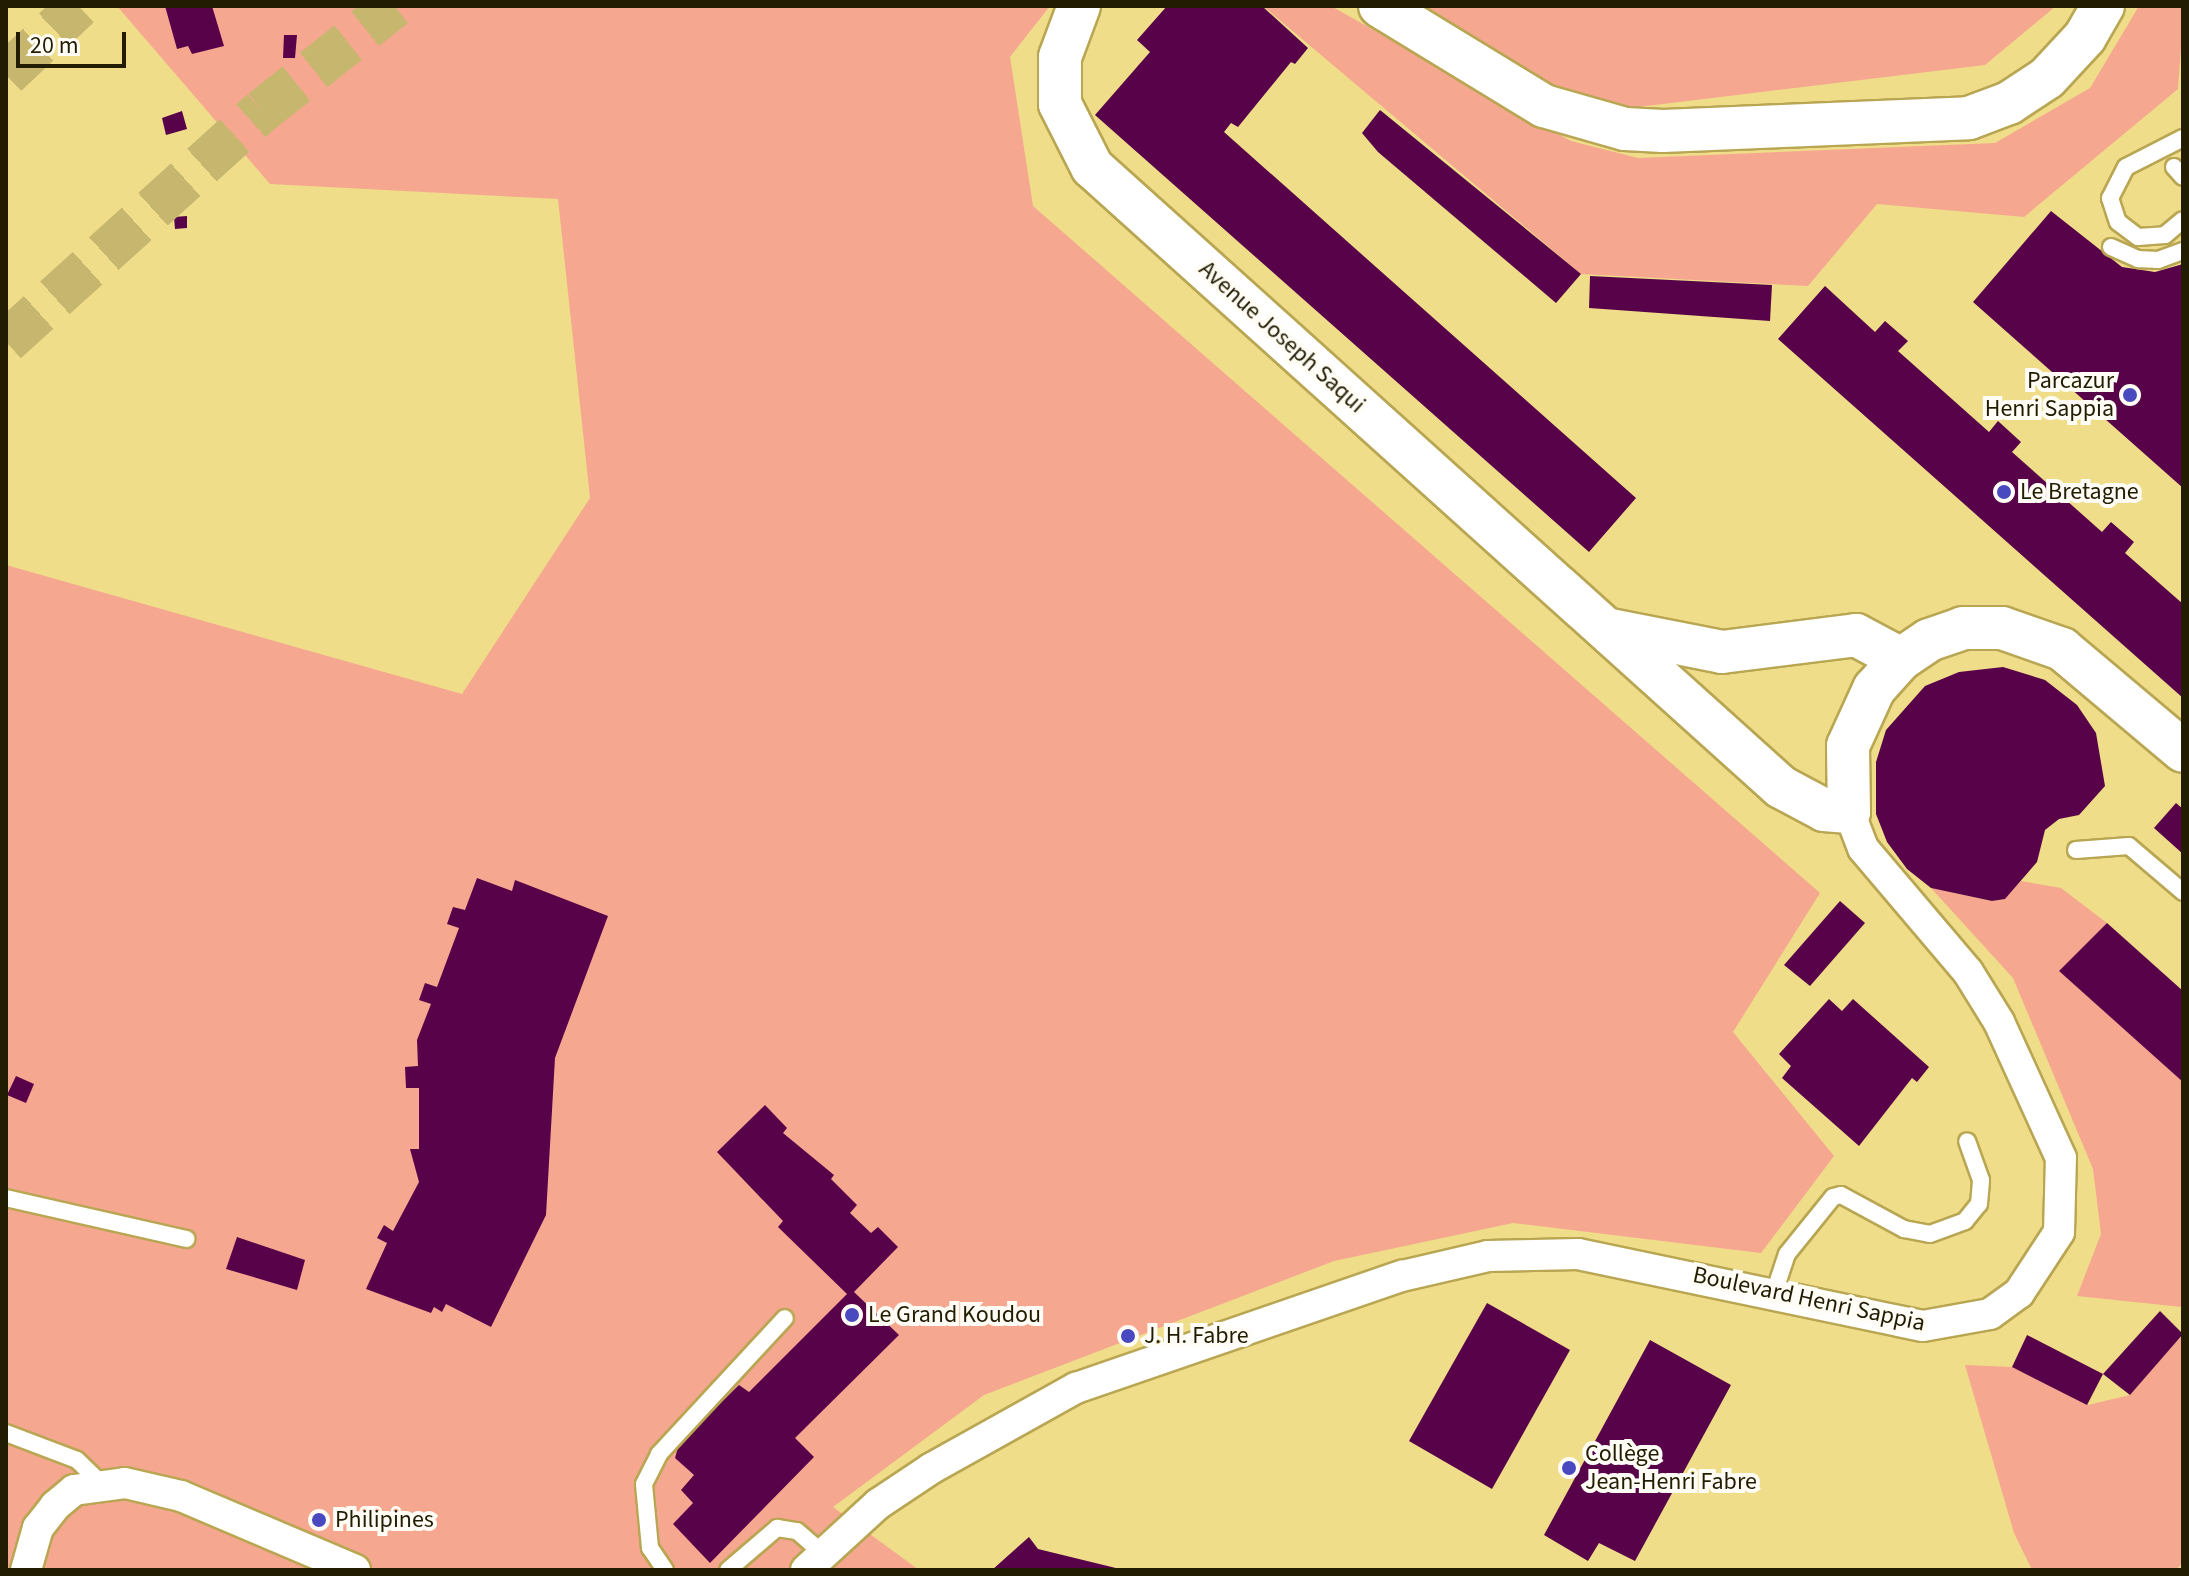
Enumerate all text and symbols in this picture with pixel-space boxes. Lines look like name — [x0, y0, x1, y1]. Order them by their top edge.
scale bar — [20, 16, 130, 66]
text: 20 m — [30, 28, 79, 63]
street label: Avenue Joseph Saqui — [1193, 255, 1371, 419]
place label: Parcazur Henri Sappia — [1985, 367, 2114, 423]
marker: Parcazur Henri Sappia — [2121, 386, 2139, 404]
place label: Le Bretagne — [2020, 478, 2139, 506]
marker: Le Bretagne — [1995, 483, 2013, 501]
street label: Boulevard Henri Sappia — [1690, 1260, 1928, 1338]
place label: Le Grand Koudou — [868, 1301, 1041, 1329]
marker: Le Grand Koudou — [843, 1306, 861, 1324]
place label: J. H. Fabre — [1144, 1322, 1249, 1350]
marker: J. H. Fabre — [1119, 1327, 1137, 1345]
place label: Collège Jean-Henri Fabre — [1585, 1440, 1757, 1496]
marker: Collège Jean-Henri Fabre — [1560, 1459, 1578, 1477]
place label: Philipines — [335, 1506, 434, 1534]
marker: Philipines — [310, 1511, 328, 1529]

